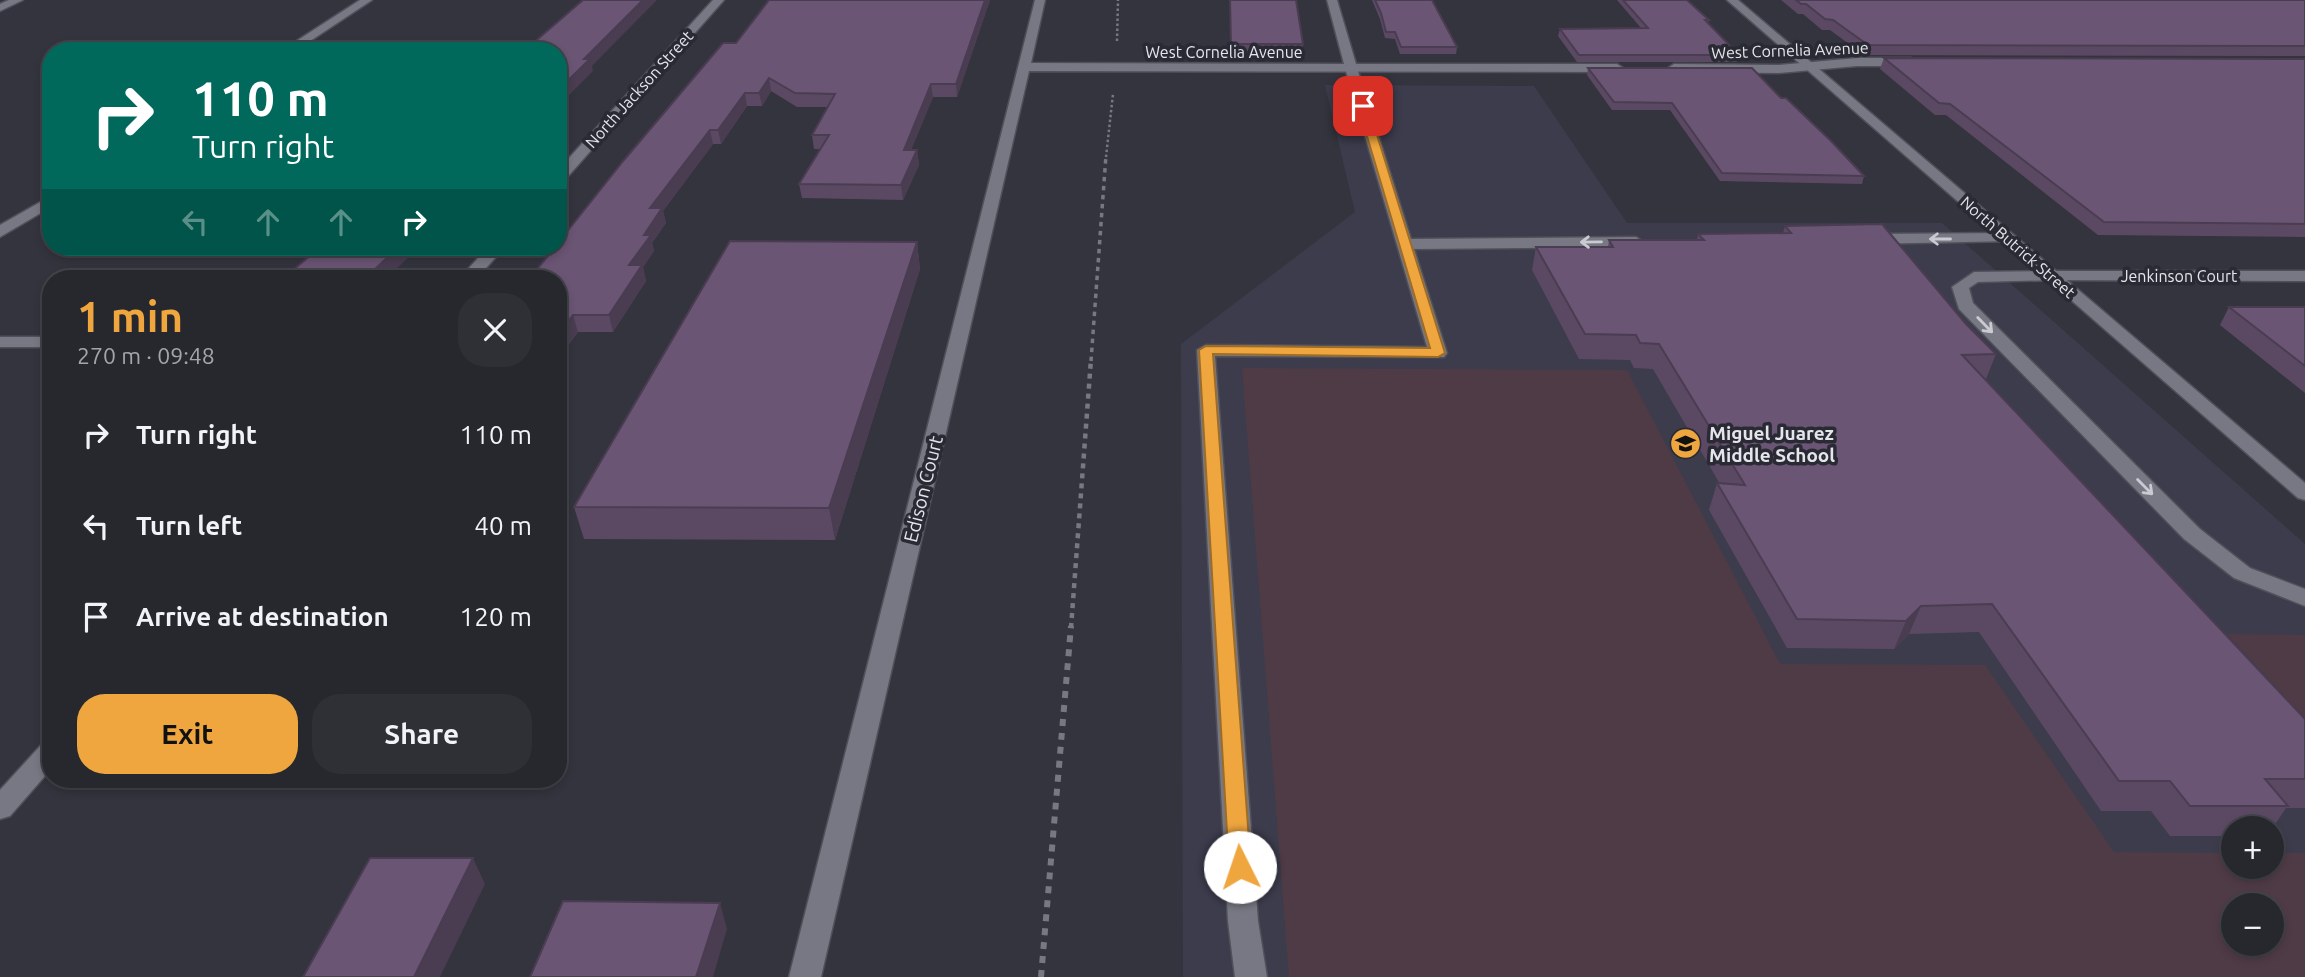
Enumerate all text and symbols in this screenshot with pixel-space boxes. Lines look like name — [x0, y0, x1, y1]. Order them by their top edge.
street label: North Jackson Street — [582, 26, 697, 151]
street label: West Cornelia Avenue — [1711, 38, 1869, 62]
street label: West Cornelia Avenue — [1145, 43, 1303, 61]
icon: right — [77, 70, 168, 161]
text: 110 m — [192, 70, 329, 125]
pin — [1333, 76, 1393, 136]
icon: arrive — [1344, 87, 1382, 125]
text: Turn right — [192, 128, 334, 164]
street label: North Butrick Street — [1957, 193, 2079, 302]
icon: left — [176, 203, 214, 241]
icon: ahead — [249, 203, 287, 241]
icon: ahead — [322, 203, 360, 241]
icon: right — [395, 203, 433, 241]
one-way arrow — [1929, 232, 1952, 246]
one-way arrow — [1579, 235, 1602, 249]
street label: Jenkinson Court — [2121, 267, 2238, 285]
text: 1 min — [77, 293, 183, 340]
button: close — [458, 293, 532, 367]
one-way arrow — [1976, 316, 1993, 333]
text: 270 m · 09:48 — [77, 343, 215, 368]
icon: right — [77, 416, 115, 454]
text: Turn right — [136, 420, 257, 449]
text: 110 m — [460, 420, 532, 449]
place label: Miguel Juarez Middle School — [1709, 422, 1835, 466]
school or university icon: Miguel Juarez Middle School — [1669, 427, 1703, 461]
street label: Edison Court — [899, 433, 947, 545]
one-way arrow — [2136, 478, 2153, 495]
icon: left — [77, 507, 115, 545]
text: Turn left — [136, 511, 242, 540]
text: 40 m — [474, 511, 532, 540]
icon: arrive — [77, 598, 115, 636]
text: Arrive at destination — [136, 602, 389, 631]
text: 120 m — [460, 602, 532, 631]
button: Exit — [77, 694, 298, 774]
button: Share — [312, 694, 532, 774]
map controls — [2221, 816, 2284, 956]
button: + — [2221, 816, 2284, 879]
position arrow — [1203, 830, 1277, 904]
button: − — [2221, 893, 2284, 956]

